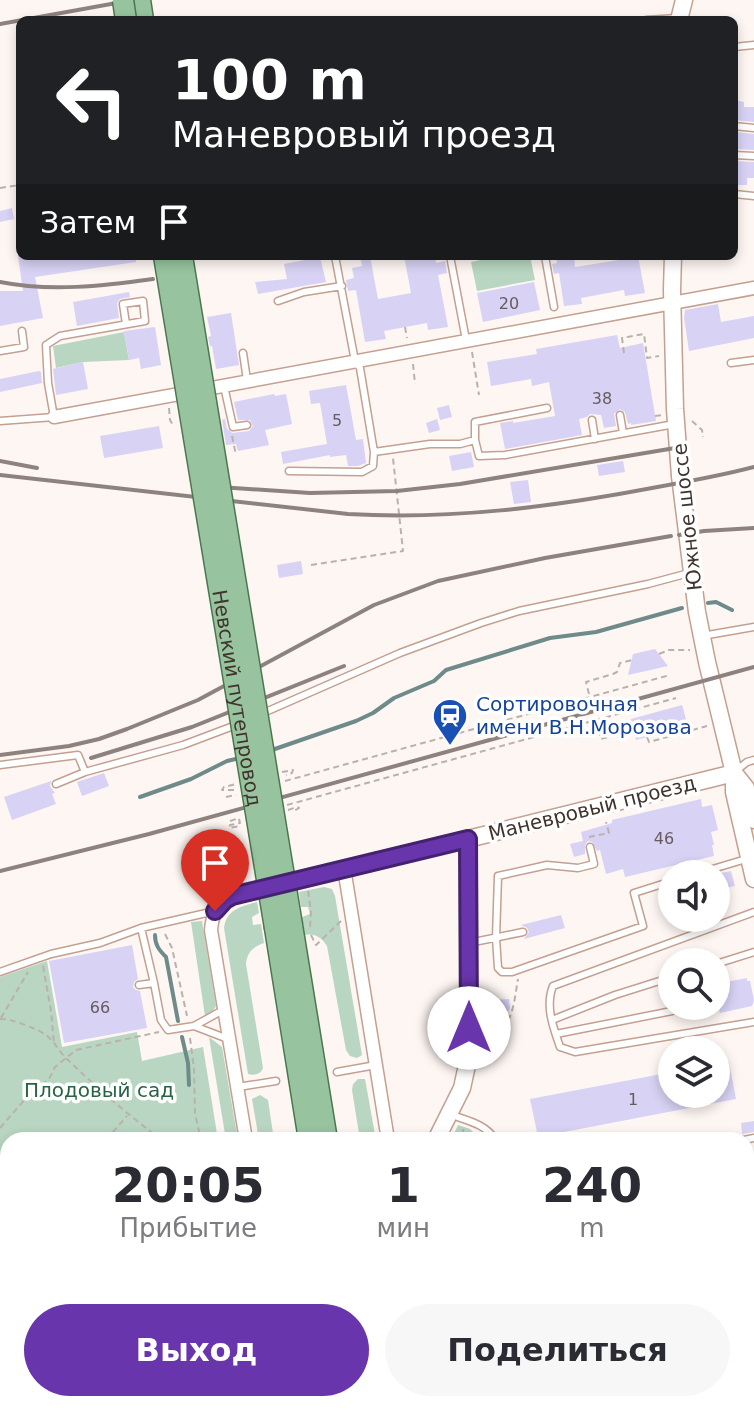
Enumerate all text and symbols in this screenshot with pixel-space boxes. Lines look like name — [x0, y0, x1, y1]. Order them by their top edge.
text: 100 m — [172, 47, 367, 112]
icon: left — [40, 48, 144, 152]
text: Маневровый проезд — [172, 114, 556, 155]
icon: arrive — [152, 200, 196, 244]
text: Затем — [40, 205, 136, 240]
house number: 20 — [499, 294, 519, 313]
house number: 38 — [592, 389, 612, 408]
house number: 5 — [332, 411, 342, 430]
street label: Южное шоссе — [667, 442, 707, 592]
street label: Невский путепровод — [207, 588, 267, 808]
place label: Сортировочная имени В.Н.Морозова — [476, 692, 692, 739]
station icon: Сортировочная имени В.Н.Морозова — [431, 697, 469, 747]
street label: Маневровый проезд — [486, 771, 698, 845]
pin — [181, 829, 249, 911]
house number: 46 — [654, 829, 674, 848]
icon: arrive — [193, 841, 237, 885]
map controls — [658, 860, 730, 1108]
button: sound — [658, 860, 730, 932]
button: search — [658, 948, 730, 1020]
position arrow — [427, 986, 511, 1070]
house number: 66 — [90, 998, 110, 1017]
button: layers — [658, 1036, 730, 1108]
park label: Плодовый сад — [24, 1078, 174, 1102]
house number: 1 — [628, 1090, 638, 1109]
text: 20:05 — [112, 1157, 265, 1213]
text: 1 — [387, 1157, 420, 1213]
text: 240 — [542, 1157, 642, 1213]
text: Прибытие — [119, 1213, 257, 1243]
text: мин — [377, 1213, 430, 1243]
text: m — [579, 1213, 605, 1243]
button: Выход — [24, 1304, 369, 1396]
button: Поделиться — [385, 1304, 730, 1396]

